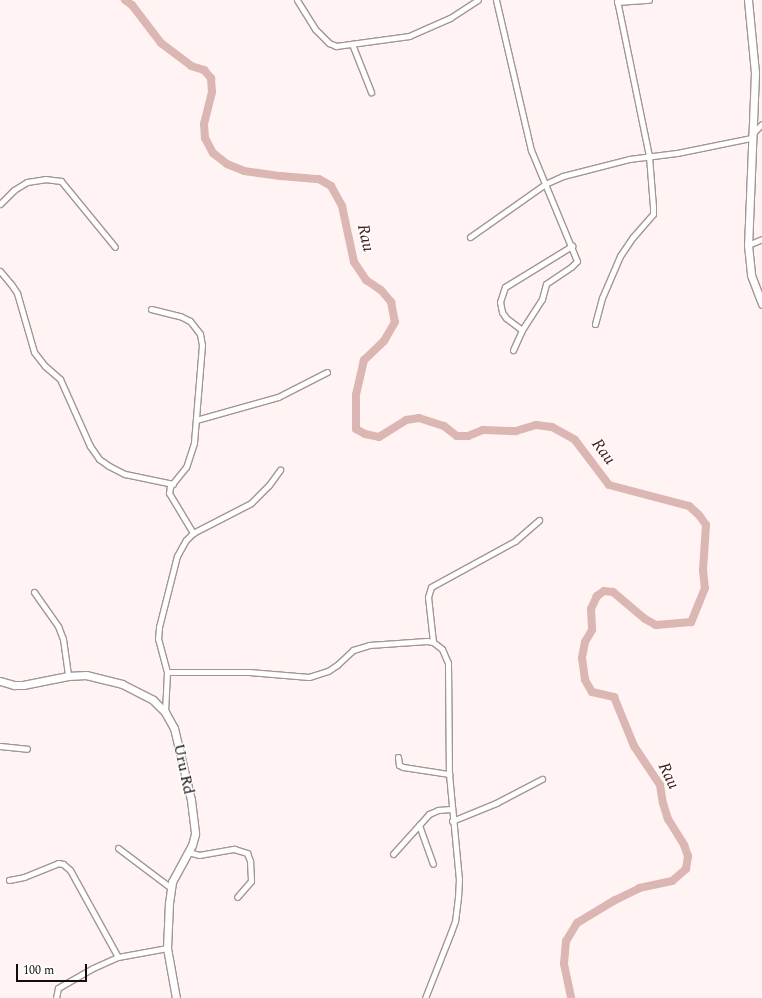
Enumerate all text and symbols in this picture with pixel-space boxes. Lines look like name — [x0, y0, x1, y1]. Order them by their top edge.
water label: Rau — [352, 222, 378, 254]
water label: Rau — [587, 435, 619, 469]
street label: Uru Rd — [169, 742, 199, 796]
water label: Rau — [653, 759, 683, 793]
scale bar — [18, 956, 89, 982]
text: 100 m — [23, 961, 54, 980]

